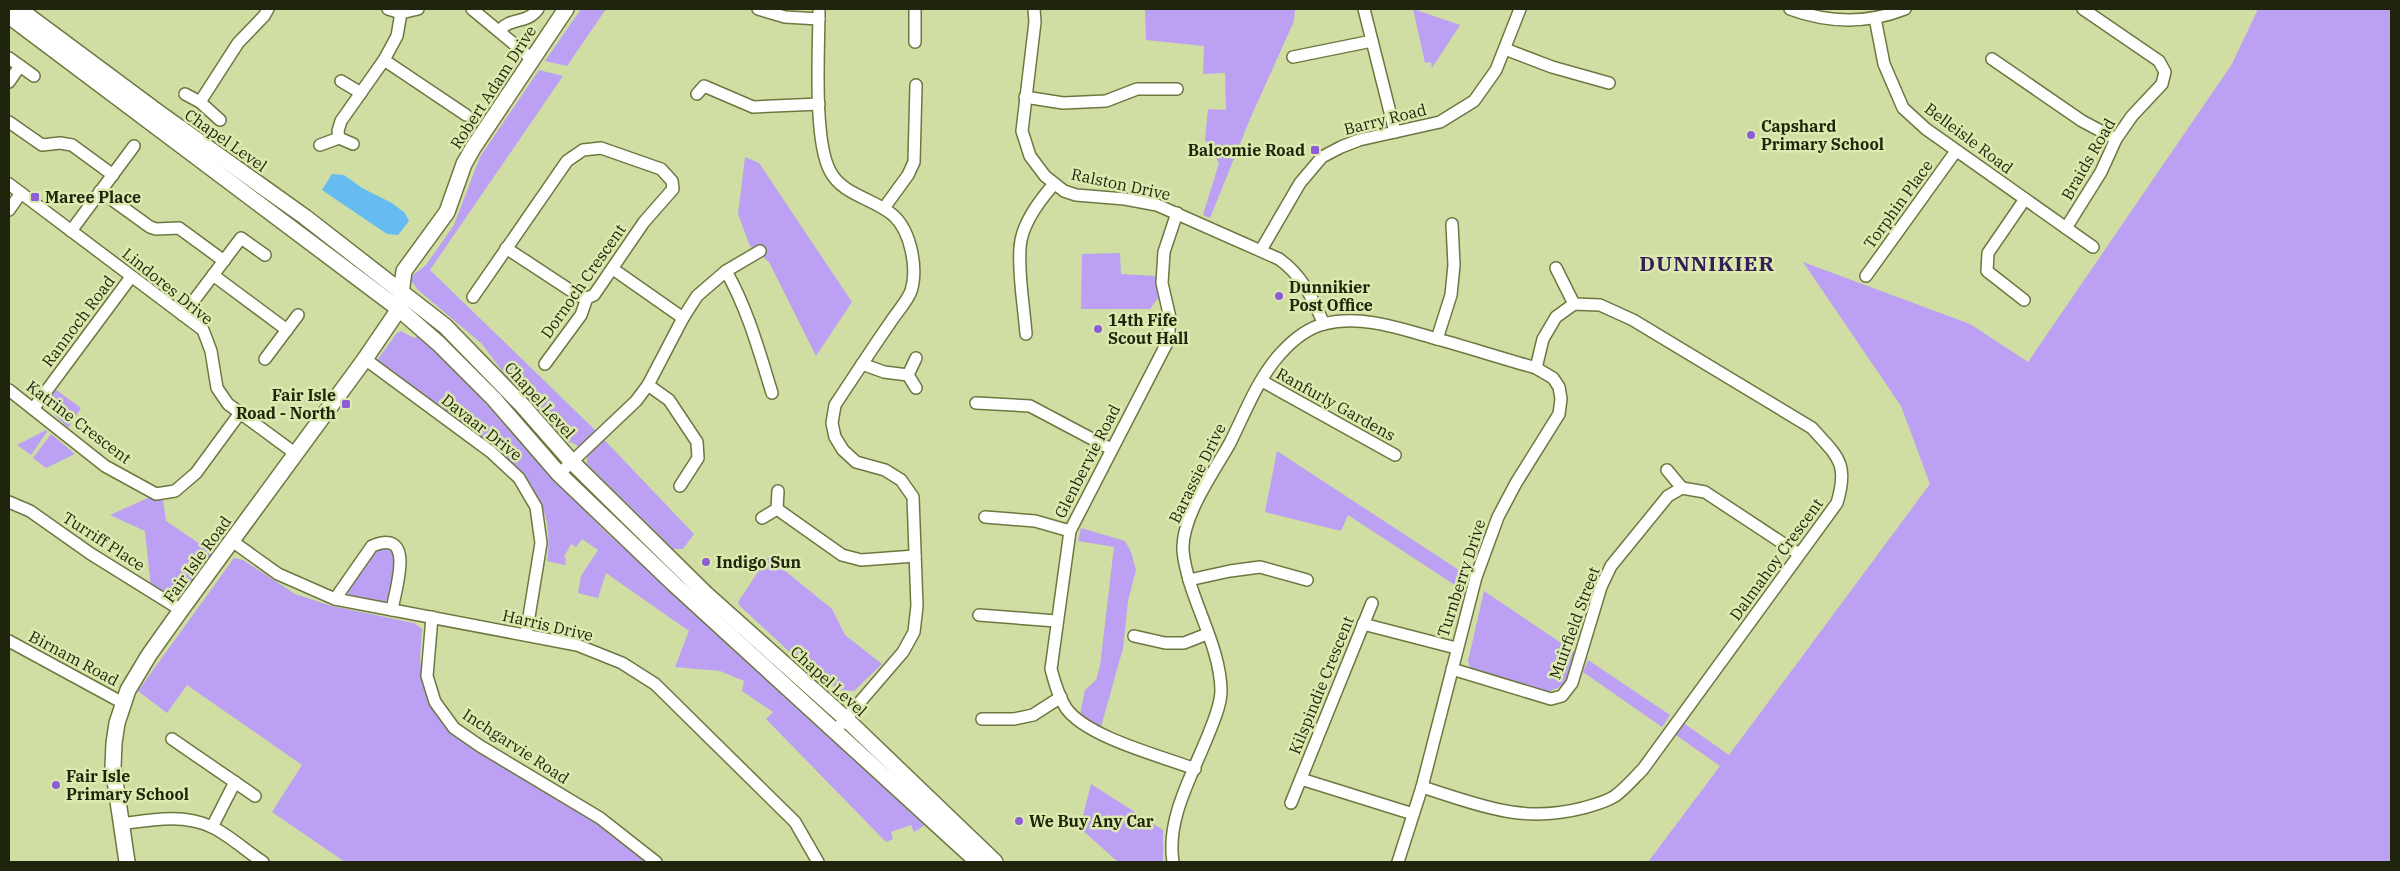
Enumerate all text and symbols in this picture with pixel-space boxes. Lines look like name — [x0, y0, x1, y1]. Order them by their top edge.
street label: Robert Adam Drive — [446, 22, 540, 152]
street label: Belleisle Road — [1921, 98, 2017, 178]
street label: Barry Road — [1342, 99, 1429, 139]
street label: Chapel Level — [181, 104, 271, 176]
street label: Braids Road — [2057, 114, 2120, 203]
place label: Capshard Primary School — [1761, 116, 1884, 154]
marker: Capshard Primary School — [1745, 129, 1757, 141]
place label: Balcomie Road — [1188, 140, 1305, 160]
marker: Balcomie Road — [1309, 144, 1321, 156]
street label: Torphin Place — [1859, 156, 1937, 252]
street label: Ralston Drive — [1070, 164, 1172, 204]
place label: Maree Place — [45, 187, 141, 207]
marker: Maree Place — [29, 191, 41, 203]
street label: Dornoch Crescent — [536, 220, 630, 342]
street label: Lindores Drive — [119, 243, 217, 329]
district label: DUNNIKIER — [1639, 249, 1775, 277]
street label: Rannoch Road — [37, 271, 119, 371]
place label: Dunnikier Post Office — [1289, 277, 1373, 315]
marker: Dunnikier Post Office — [1273, 290, 1285, 302]
place label: 14th Fife Scout Hall — [1108, 310, 1188, 348]
marker: 14th Fife Scout Hall — [1092, 323, 1104, 335]
street label: Chapel Level — [500, 358, 580, 443]
street label: Ranfurly Gardens — [1273, 363, 1399, 445]
street label: Katrine Crescent — [23, 376, 136, 468]
place label: Fair Isle Road - North — [236, 385, 336, 423]
street label: Davaar Drive — [438, 389, 526, 465]
marker: Fair Isle Road - North — [340, 398, 352, 410]
street label: Glenbervie Road — [1050, 401, 1124, 521]
street label: Barassie Drive — [1164, 420, 1230, 526]
street label: Dalmahoy Crescent — [1725, 494, 1827, 624]
street label: Turriff Place — [59, 507, 149, 575]
street label: Fair Isle Road — [159, 511, 235, 606]
street label: Turnberry Drive — [1432, 516, 1490, 640]
place label: Indigo Sun — [716, 552, 802, 572]
marker: Indigo Sun — [700, 556, 712, 568]
street label: Muirfield Street — [1544, 564, 1604, 682]
street label: Harris Drive — [501, 605, 595, 645]
street label: Kilspindie Crescent — [1284, 613, 1358, 757]
street label: Birnam Road — [26, 626, 123, 690]
street label: Chapel Level — [787, 641, 872, 721]
street label: Inchgarvie Road — [459, 704, 573, 788]
place label: Fair Isle Primary School — [66, 766, 189, 804]
marker: Fair Isle Primary School — [50, 779, 62, 791]
place label: We Buy Any Car — [1029, 811, 1154, 831]
marker: We Buy Any Car — [1013, 815, 1025, 827]

